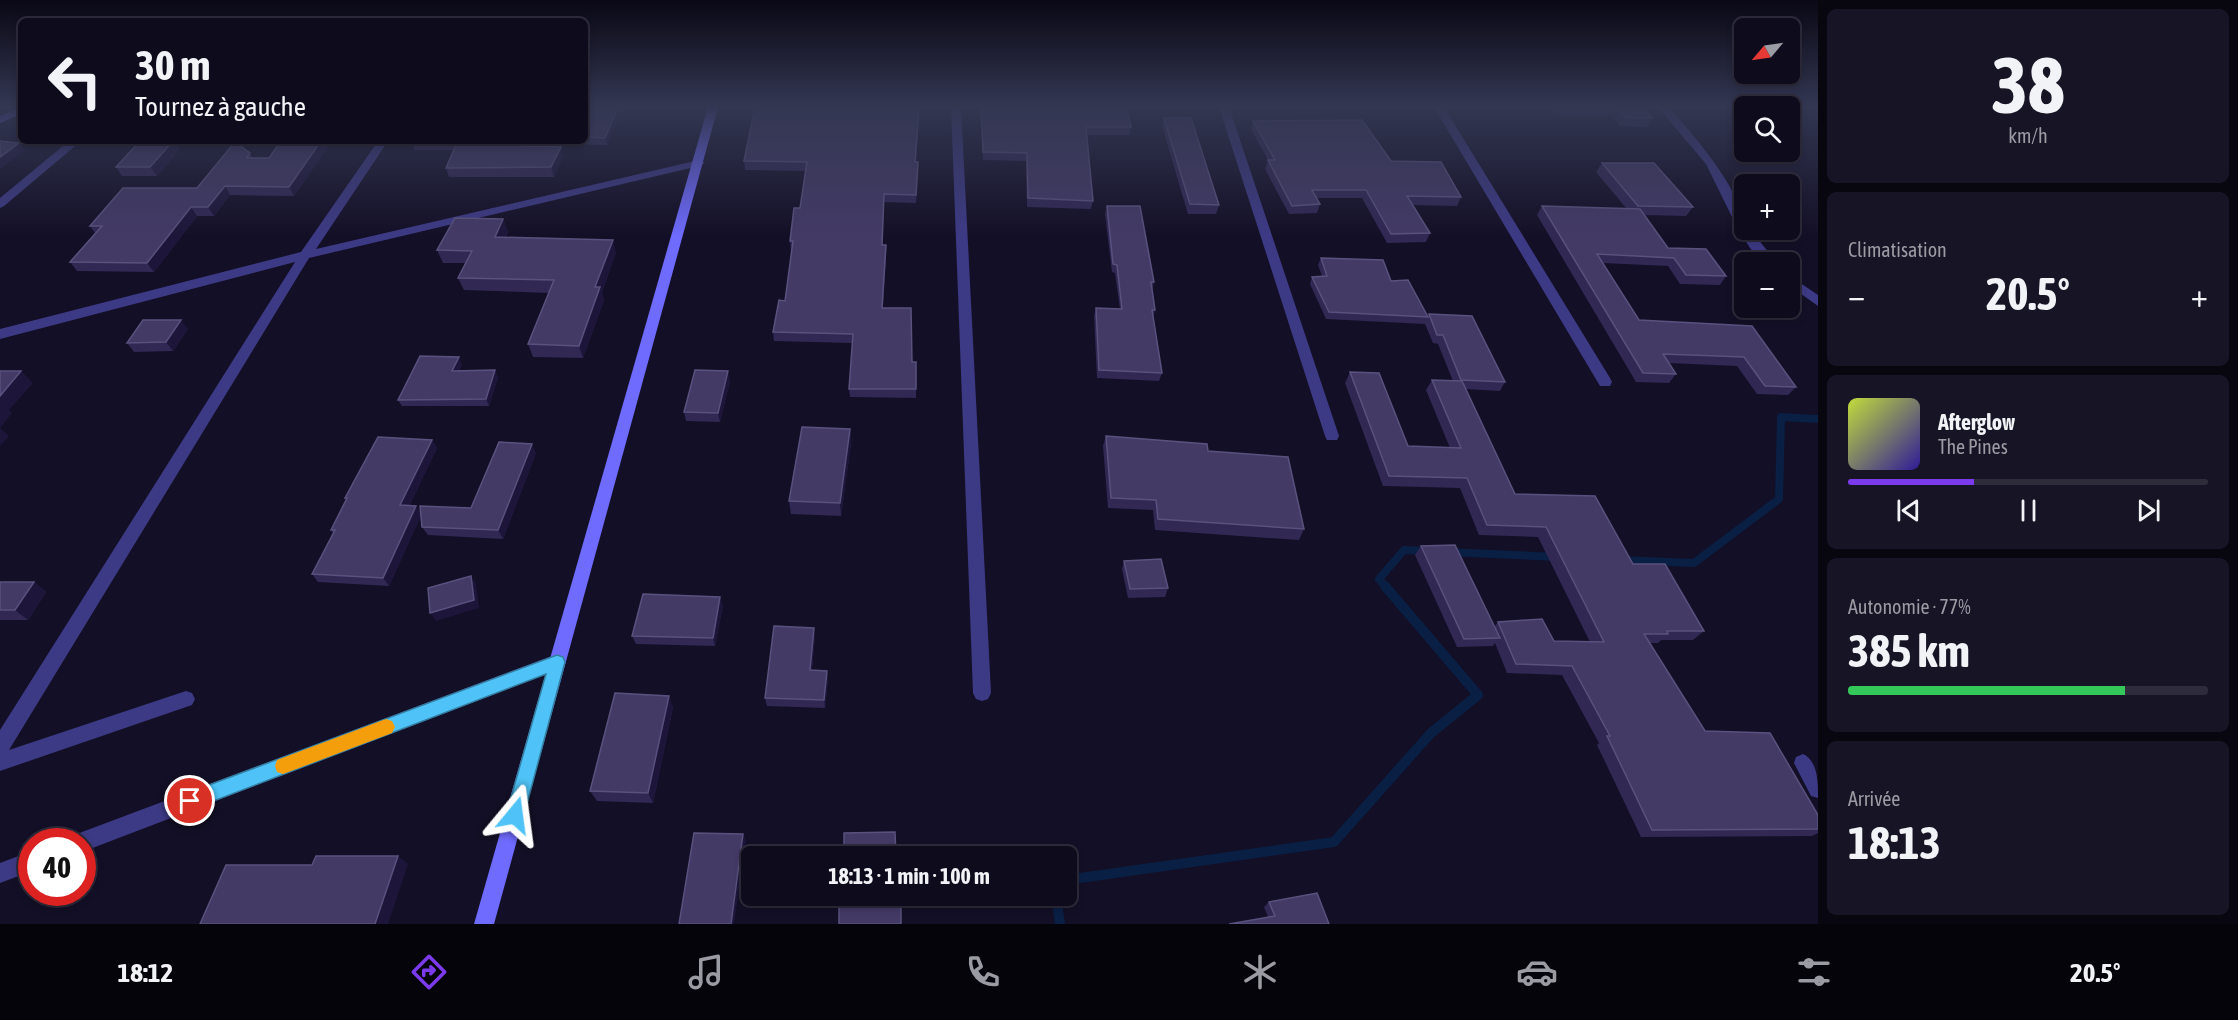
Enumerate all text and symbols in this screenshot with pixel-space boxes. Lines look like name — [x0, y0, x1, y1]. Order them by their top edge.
north arrow — [1734, 18, 1800, 84]
map controls — [1734, 18, 1800, 318]
text: 38 — [1991, 40, 2065, 130]
text: 30 m — [135, 41, 210, 89]
icon: left — [36, 42, 114, 120]
text: Tournez à gauche — [135, 91, 306, 122]
button: search — [1734, 96, 1800, 162]
text: km/h — [2008, 124, 2048, 147]
button: + — [1734, 174, 1800, 240]
text: Climatisation — [1848, 238, 1947, 261]
button: − — [1734, 252, 1800, 318]
text: 20.5° — [1986, 268, 2070, 320]
text: − — [1848, 276, 1865, 314]
text: + — [2191, 276, 2208, 314]
text: Afterglow — [1938, 409, 2015, 435]
text: The Pines — [1938, 435, 2008, 458]
icon: previous — [1892, 494, 1925, 527]
icon: pause — [2012, 494, 2045, 527]
icon: next — [2132, 494, 2165, 527]
text: Autonomie · 77% — [1848, 595, 1971, 618]
text: 385 km — [1848, 625, 1970, 677]
pin — [164, 775, 215, 826]
position arrow — [483, 783, 547, 847]
icon: arrive — [173, 784, 206, 817]
text: Arrivée — [1848, 787, 1900, 810]
text: 18:13 — [1848, 817, 1941, 869]
speed limit sign: 40 — [18, 828, 96, 906]
text: 18:13 · 1 min · 100 m — [828, 863, 990, 889]
icon: directions — [408, 951, 450, 993]
icon: music — [685, 951, 727, 993]
icon: phone — [962, 951, 1004, 993]
icon: climate — [1239, 951, 1281, 993]
icon: car — [1516, 951, 1558, 993]
icon: filters — [1793, 951, 1835, 993]
text: 18:12 — [118, 957, 173, 988]
text: 20.5° — [2070, 957, 2120, 988]

